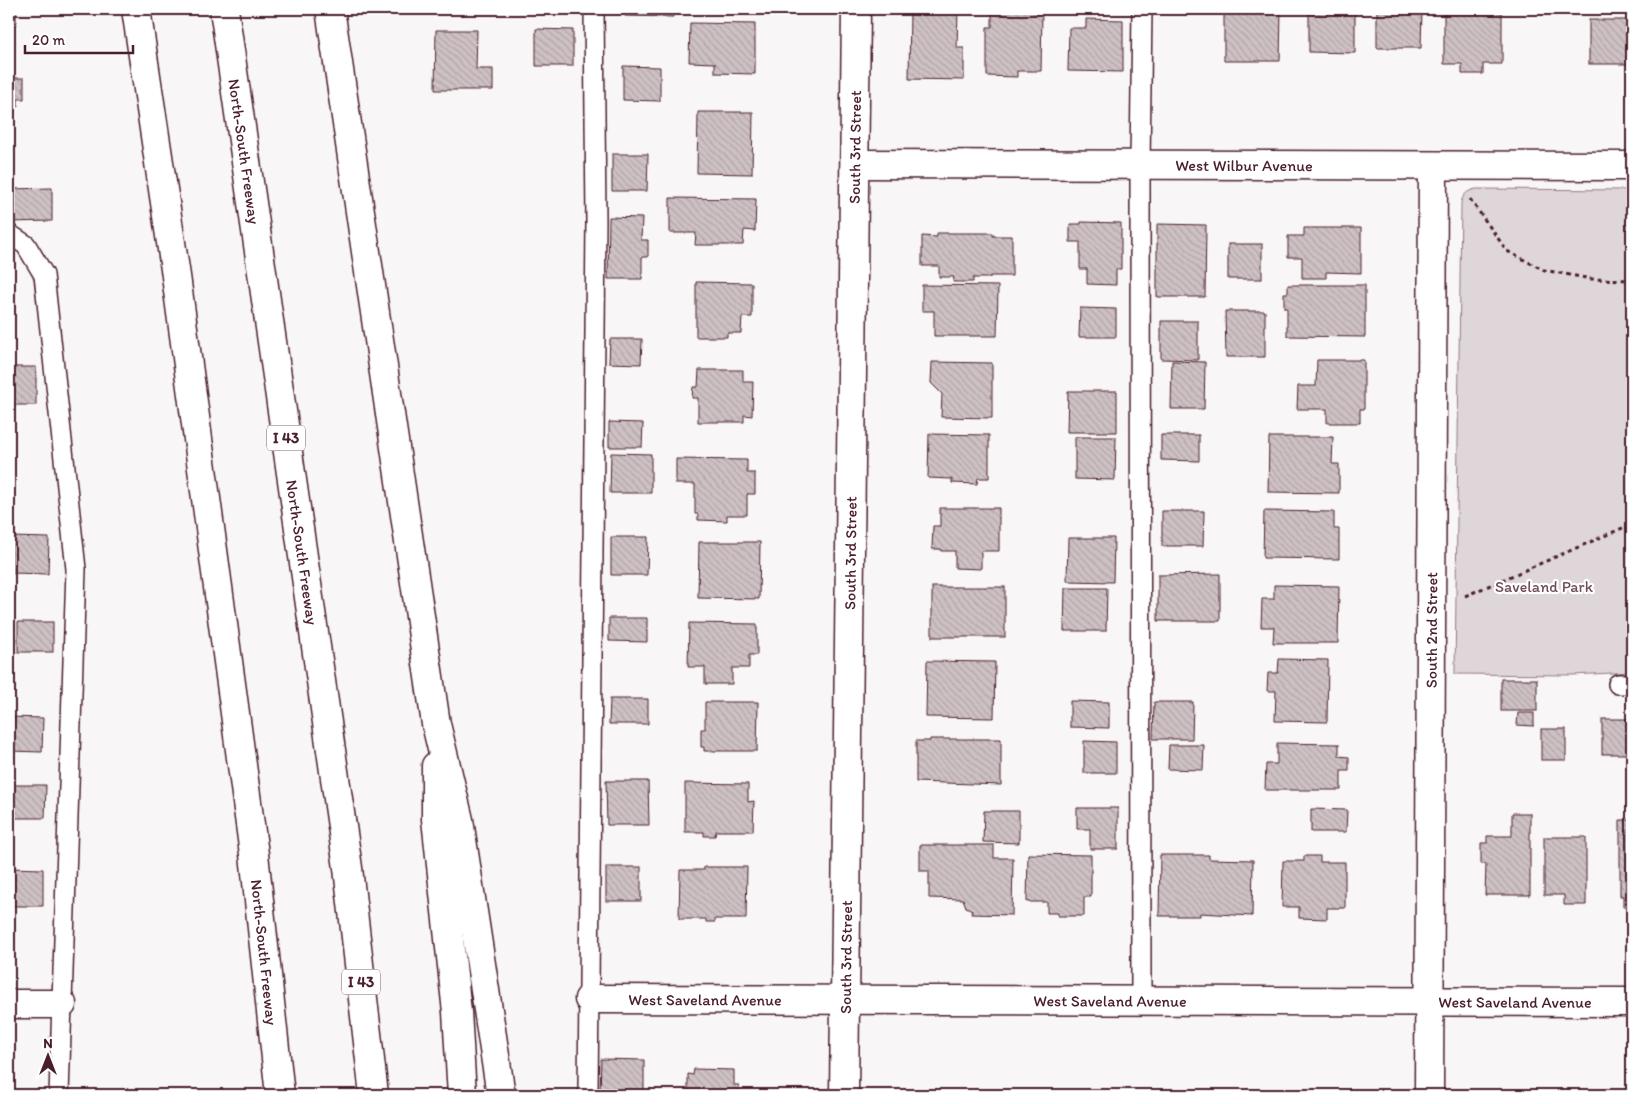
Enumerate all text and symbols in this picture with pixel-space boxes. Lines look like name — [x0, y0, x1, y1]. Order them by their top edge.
scale bar — [25, 22, 132, 54]
text: 20 m — [32, 31, 66, 49]
street label: North-South Freeway — [224, 78, 264, 226]
street label: South 3rd Street — [845, 90, 865, 204]
street label: West Wilbur Avenue — [1175, 156, 1313, 175]
road number: I 43 — [267, 426, 305, 450]
street label: North-South Freeway — [282, 479, 322, 627]
street label: South 3rd Street — [840, 496, 861, 610]
street label: South 2nd Street — [1422, 572, 1441, 688]
park label: Saveland Park — [1495, 577, 1594, 596]
street label: North-South Freeway — [247, 878, 281, 1027]
street label: South 3rd Street — [836, 900, 856, 1014]
road number: I 43 — [342, 970, 380, 994]
street label: West Saveland Avenue — [628, 990, 782, 1010]
street label: West Saveland Avenue — [1033, 991, 1187, 1011]
street label: West Saveland Avenue — [1438, 992, 1592, 1012]
north arrow — [22, 1032, 72, 1082]
text: N — [43, 1035, 53, 1052]

